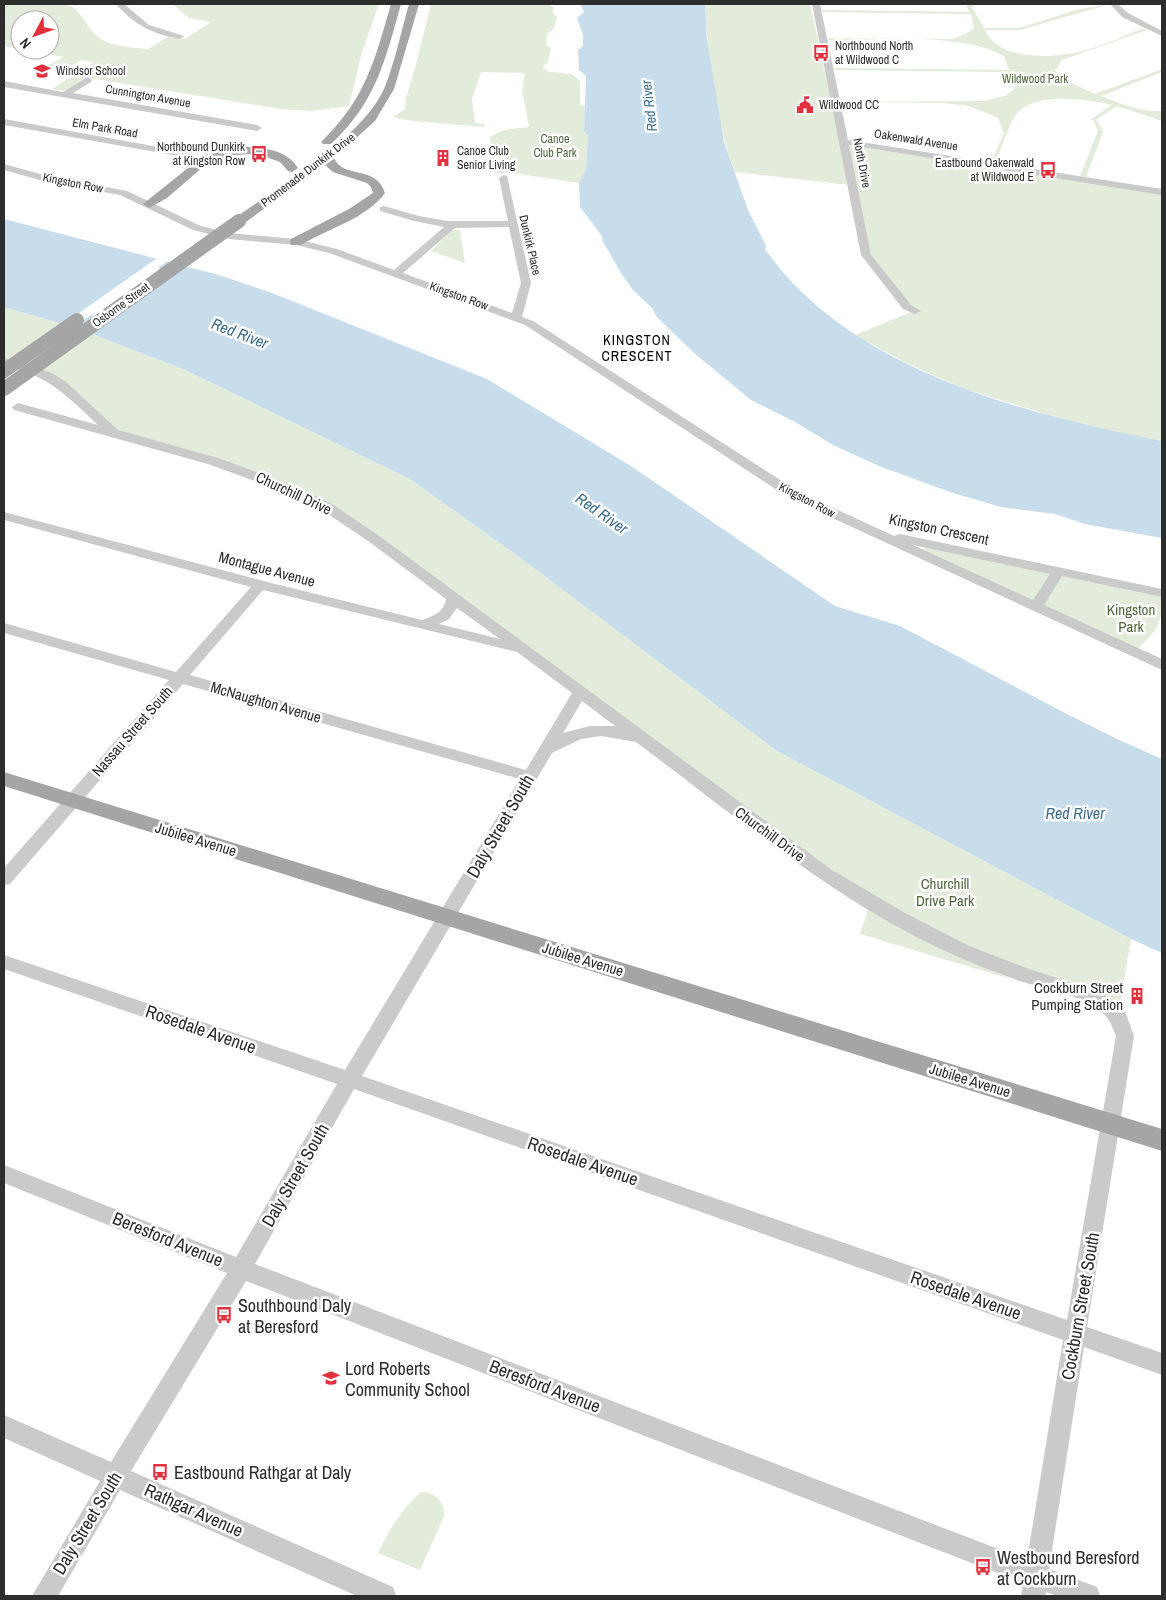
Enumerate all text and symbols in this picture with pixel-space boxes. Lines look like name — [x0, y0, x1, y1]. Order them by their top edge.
north arrow — [10, 10, 60, 60]
text: N — [16, 34, 35, 53]
place label: Northbound North at Wildwood C — [835, 38, 913, 68]
bus stop icon: Northbound North at Wildwood C — [811, 43, 831, 63]
school or university icon: Windsor School — [32, 61, 52, 81]
place label: Windsor School — [56, 63, 125, 79]
park label: Wildwood Park — [1002, 71, 1068, 87]
water label: Red River — [637, 78, 661, 133]
street label: Cunnington Avenue — [104, 81, 192, 111]
public building icon: Wildwood CC — [795, 95, 815, 115]
place label: Wildwood CC — [819, 97, 879, 113]
street label: Elm Park Road — [71, 114, 139, 142]
street label: Oakenwald Avenue — [873, 125, 959, 155]
street label: Promenade Dunkirk Drive — [258, 129, 358, 211]
park label: Canoe Club Park — [533, 131, 577, 161]
street label: North Drive — [849, 137, 875, 189]
place label: Northbound Dunkirk at Kingston Row — [157, 139, 246, 169]
place label: Canoe Club Senior Living — [457, 143, 516, 173]
bus stop icon: Northbound Dunkirk at Kingston Row — [249, 144, 269, 164]
building icon: Canoe Club Senior Living — [433, 148, 453, 168]
place label: Eastbound Oakenwald at Wildwood E — [935, 155, 1034, 185]
bus stop icon: Eastbound Oakenwald at Wildwood E — [1038, 160, 1058, 180]
street label: Kingston Row — [41, 169, 105, 197]
street label: Dunkirk Place — [515, 213, 545, 277]
street label: Kingston Row — [427, 278, 491, 314]
street label: Osborne Street — [89, 279, 153, 331]
water label: Red River — [208, 312, 272, 354]
district label: KINGSTON CRESCENT — [601, 331, 673, 365]
street label: Churchill Drive — [253, 466, 335, 520]
street label: Kingston Row — [776, 479, 839, 522]
water label: Red River — [572, 487, 633, 539]
street label: Kingston Crescent — [887, 508, 991, 550]
street label: Montague Avenue — [216, 546, 318, 592]
park label: Kingston Park — [1107, 599, 1155, 637]
street label: McNaughton Avenue — [208, 676, 324, 728]
street label: Nassau Street South — [87, 681, 177, 781]
street label: Daly Street South — [460, 770, 540, 882]
street label: Churchill Drive — [731, 802, 809, 866]
water label: Red River — [1045, 802, 1105, 824]
street label: Jubilee Avenue — [153, 817, 239, 861]
park label: Churchill Drive Park — [916, 873, 975, 911]
street label: Jubilee Avenue — [540, 937, 626, 981]
place label: Cockburn Street Pumping Station — [1031, 977, 1124, 1015]
building icon: Cockburn Street Pumping Station — [1127, 986, 1147, 1006]
street label: Rosedale Avenue — [142, 998, 260, 1060]
street label: Jubilee Avenue — [927, 1058, 1013, 1102]
street label: Daly Street South — [255, 1119, 335, 1231]
street label: Rosedale Avenue — [524, 1130, 642, 1192]
street label: Beresford Avenue — [109, 1205, 227, 1273]
street label: Cockburn Street South — [1055, 1230, 1105, 1382]
street label: Rosedale Avenue — [907, 1264, 1025, 1326]
place label: Southbound Daly at Beresford — [238, 1293, 352, 1339]
bus stop icon: Southbound Daly at Beresford — [214, 1305, 234, 1325]
street label: Beresford Avenue — [486, 1353, 604, 1419]
place label: Lord Roberts Community School — [345, 1356, 470, 1402]
school or university icon: Lord Roberts Community School — [321, 1368, 341, 1388]
place label: Eastbound Rathgar at Daly — [174, 1460, 352, 1485]
bus stop icon: Eastbound Rathgar at Daly — [150, 1462, 170, 1482]
street label: Daly Street South — [46, 1467, 128, 1579]
street label: Rathgar Avenue — [141, 1477, 247, 1543]
place label: Westbound Beresford at Cockburn — [997, 1545, 1140, 1591]
bus stop icon: Westbound Beresford at Cockburn — [973, 1557, 993, 1577]

